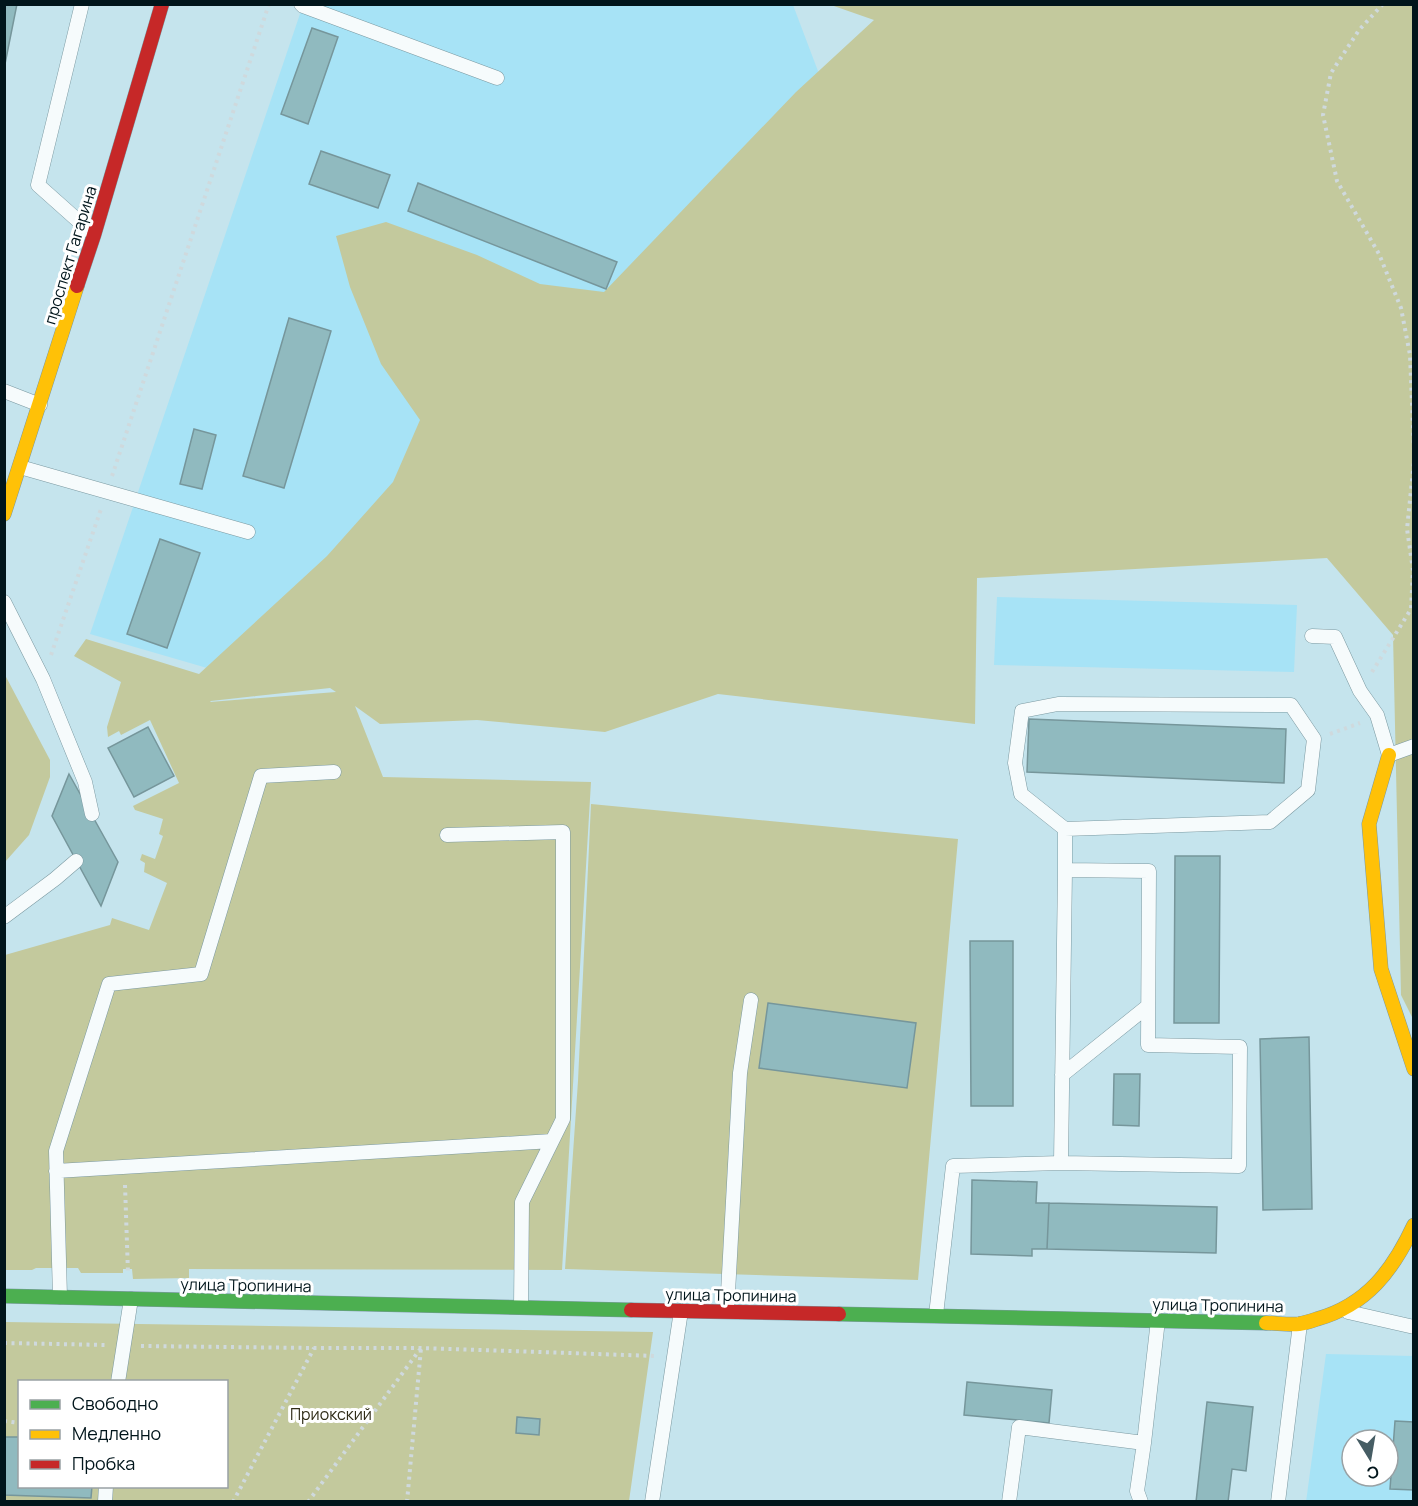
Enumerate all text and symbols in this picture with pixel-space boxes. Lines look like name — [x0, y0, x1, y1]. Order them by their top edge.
street label: проспект Гагарина — [38, 183, 102, 327]
street label: улица Тропинина — [180, 1273, 312, 1297]
street label: улица Тропинина — [665, 1283, 797, 1307]
street label: улица Тропинина — [1152, 1293, 1284, 1317]
legend — [18, 1380, 228, 1488]
text: Свободно — [72, 1391, 158, 1415]
park label: Приокский — [290, 1403, 372, 1425]
text: Медленно — [72, 1421, 161, 1445]
north arrow — [1340, 1428, 1400, 1488]
text: Пробка — [72, 1451, 135, 1475]
text: С — [1365, 1461, 1381, 1485]

